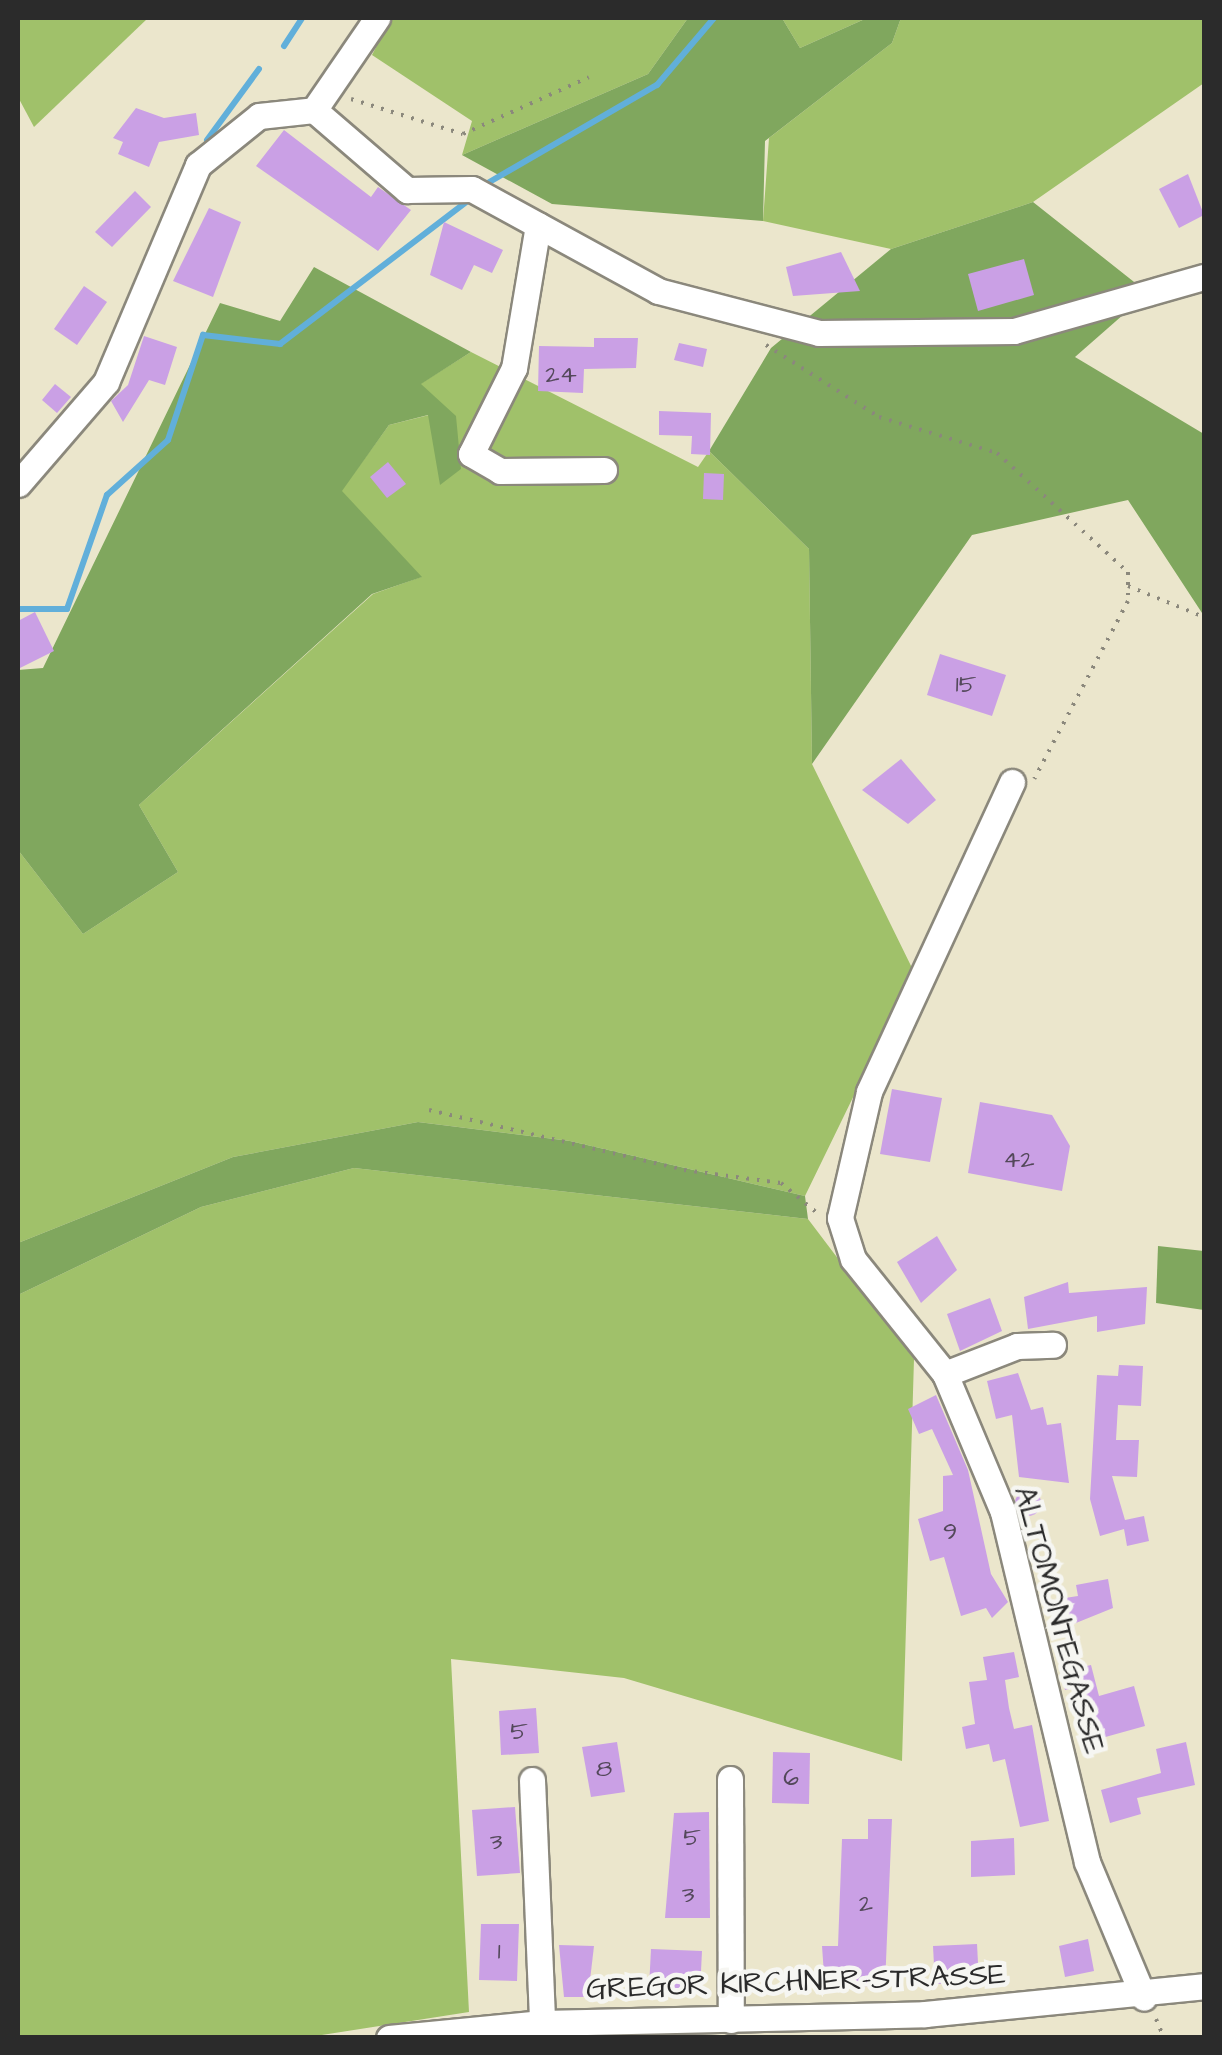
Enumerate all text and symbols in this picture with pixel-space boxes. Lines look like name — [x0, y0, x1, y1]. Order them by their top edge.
house number: 24 — [545, 360, 577, 390]
house number: 15 — [956, 670, 976, 700]
house number: 42 — [1003, 1145, 1035, 1175]
street label: ALTOMONTEGASSE — [1006, 1482, 1112, 1758]
house number: 9 — [943, 1517, 957, 1547]
house number: 5 — [510, 1717, 528, 1747]
house number: 8 — [596, 1754, 612, 1784]
house number: 6 — [783, 1763, 799, 1793]
house number: 5 — [683, 1823, 701, 1853]
house number: 3 — [490, 1827, 502, 1857]
house number: 3 — [682, 1880, 694, 1910]
house number: 2 — [859, 1889, 873, 1919]
house number: 1 — [497, 1937, 501, 1967]
street label: GREGOR KIRCHNER-STRASSE — [586, 1957, 1006, 2007]

